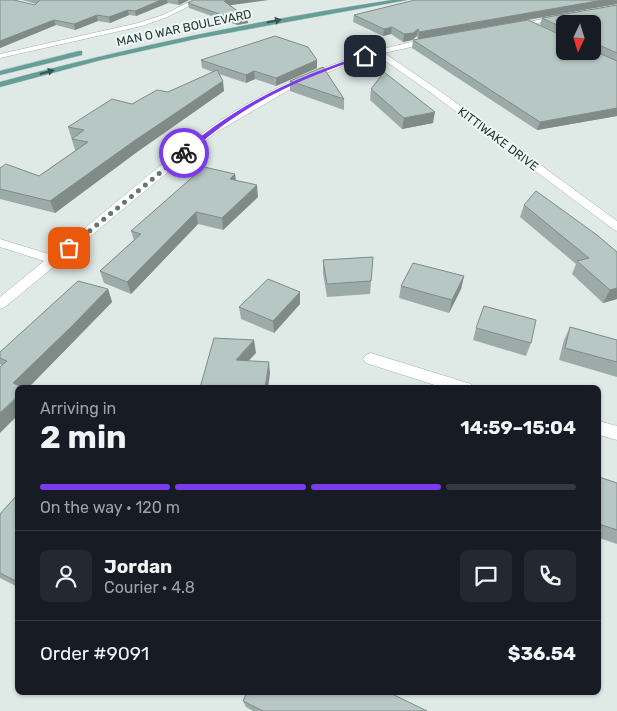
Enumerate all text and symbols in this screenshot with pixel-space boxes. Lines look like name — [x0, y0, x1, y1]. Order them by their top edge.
street label: MAN O WAR BOULEVARD — [115, 7, 253, 49]
north arrow — [556, 15, 601, 60]
map controls — [556, 15, 601, 60]
one-way arrow — [266, 16, 282, 24]
pin — [344, 35, 386, 77]
icon: home — [351, 42, 379, 70]
one-way arrow — [39, 68, 55, 76]
street label: KITTIWAKE DRIVE — [455, 104, 541, 174]
courier — [159, 128, 209, 178]
icon: bike — [170, 139, 198, 167]
pin — [48, 227, 90, 269]
icon: bag — [55, 234, 83, 262]
text: Arriving in — [40, 399, 116, 418]
text: 14:59–15:04 — [460, 416, 576, 439]
text: 2 min — [40, 418, 127, 456]
text: On the way · 120 m — [40, 498, 180, 517]
button: person — [40, 550, 92, 602]
button: chat — [460, 550, 512, 602]
button: phone — [524, 550, 576, 602]
text: Jordan — [104, 555, 172, 578]
text: Courier · 4.8 — [104, 578, 195, 597]
text: Order #9091 — [40, 642, 149, 665]
text: $36.54 — [508, 642, 576, 665]

